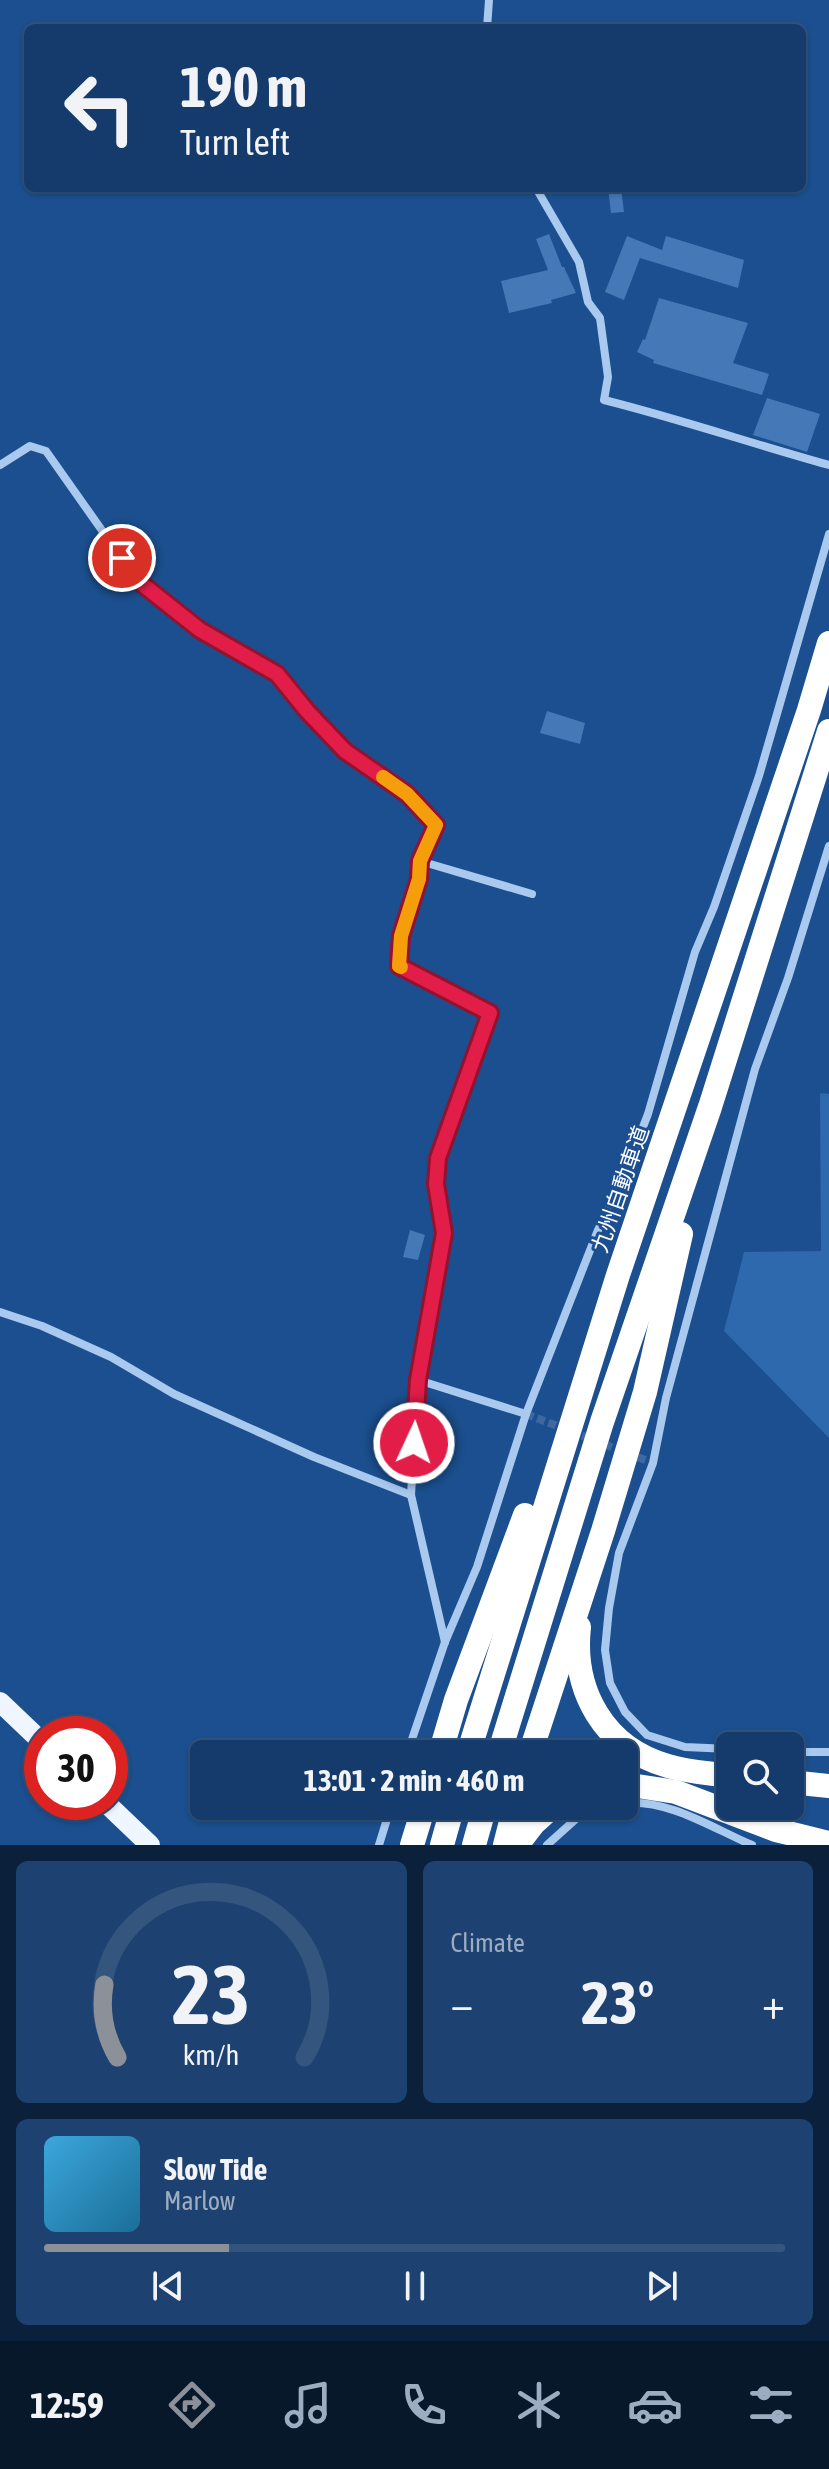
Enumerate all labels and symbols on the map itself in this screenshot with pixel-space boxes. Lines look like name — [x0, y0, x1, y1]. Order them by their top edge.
pin — [88, 524, 156, 592]
street label: 九州自動車道 — [586, 1122, 654, 1256]
position arrow — [372, 1401, 456, 1485]
speed limit sign: 30 — [24, 1716, 128, 1820]

